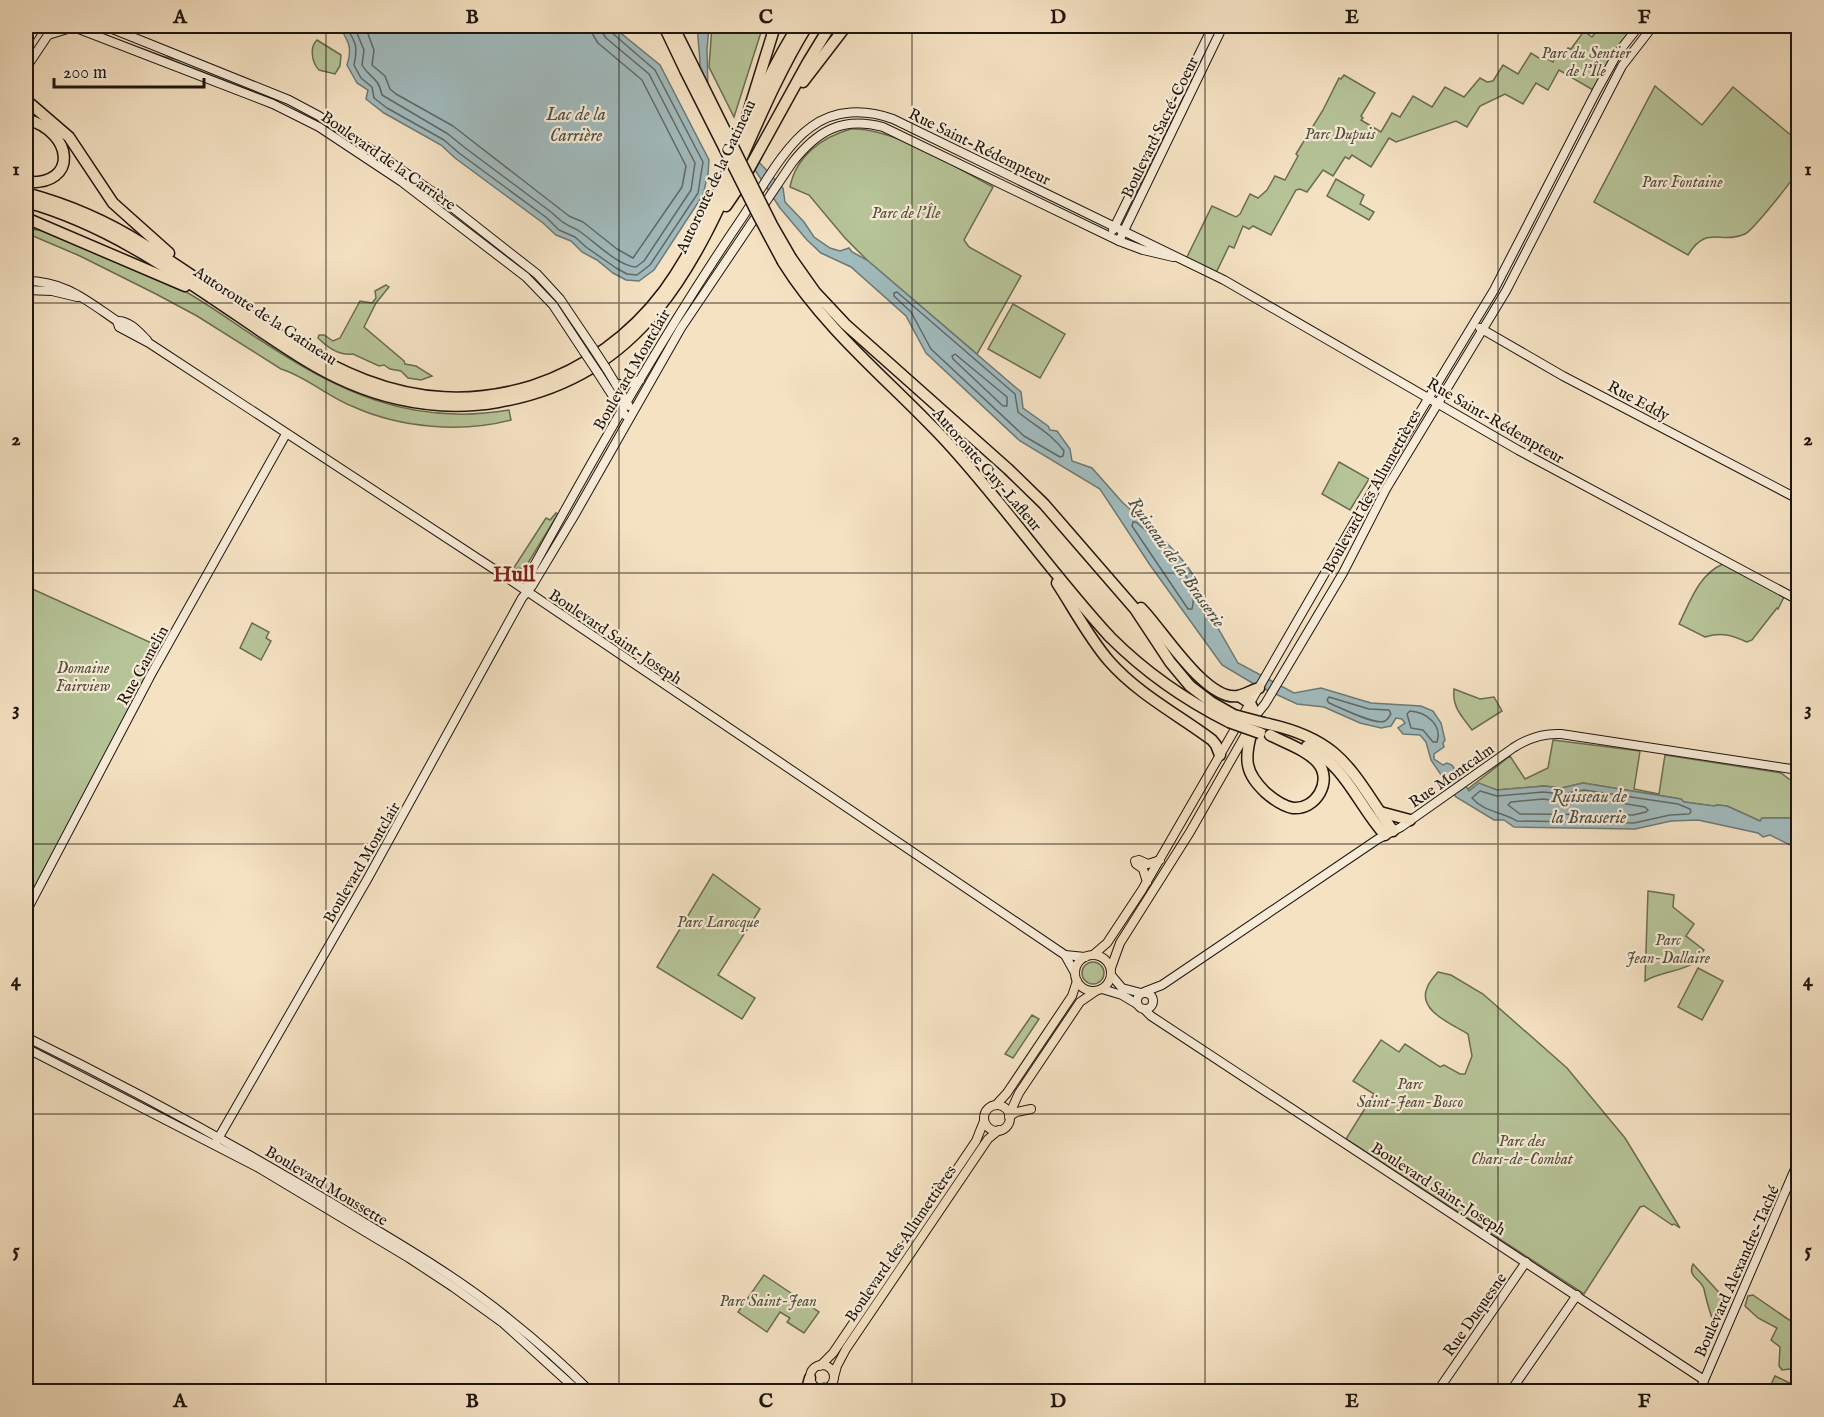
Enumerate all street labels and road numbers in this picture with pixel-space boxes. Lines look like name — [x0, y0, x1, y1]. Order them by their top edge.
street label: Boulevard Sacré-Coeur — [1118, 54, 1204, 202]
street label: Autoroute de la Gatineau — [672, 97, 761, 258]
street label: Rue Saint-Rédempteur — [905, 105, 1053, 191]
street label: Boulevard de la Carrière — [317, 108, 459, 216]
street label: Autoroute de la Gatineau — [189, 262, 340, 370]
street label: Boulevard Montclair — [590, 306, 676, 434]
street label: Rue Saint-Rédempteur — [1423, 374, 1567, 469]
street label: Rue Eddy — [1604, 377, 1673, 426]
street label: Autoroute Guy-Lafleur — [927, 404, 1046, 536]
street label: Boulevard des Allumettières — [1319, 406, 1426, 578]
street label: Boulevard Saint-Joseph — [544, 586, 686, 690]
street label: Rue Gamelin — [114, 622, 174, 709]
street label: Rue Montcalm — [1406, 740, 1499, 813]
street label: Boulevard Montclair — [320, 799, 406, 927]
street label: Boulevard Saint-Joseph — [1367, 1139, 1509, 1241]
street label: Boulevard Moussette — [261, 1142, 391, 1231]
street label: Boulevard des Allumettières — [842, 1162, 962, 1326]
street label: Boulevard Alexandre-Taché — [1691, 1183, 1785, 1361]
street label: Rue Duquesne — [1440, 1270, 1512, 1361]

